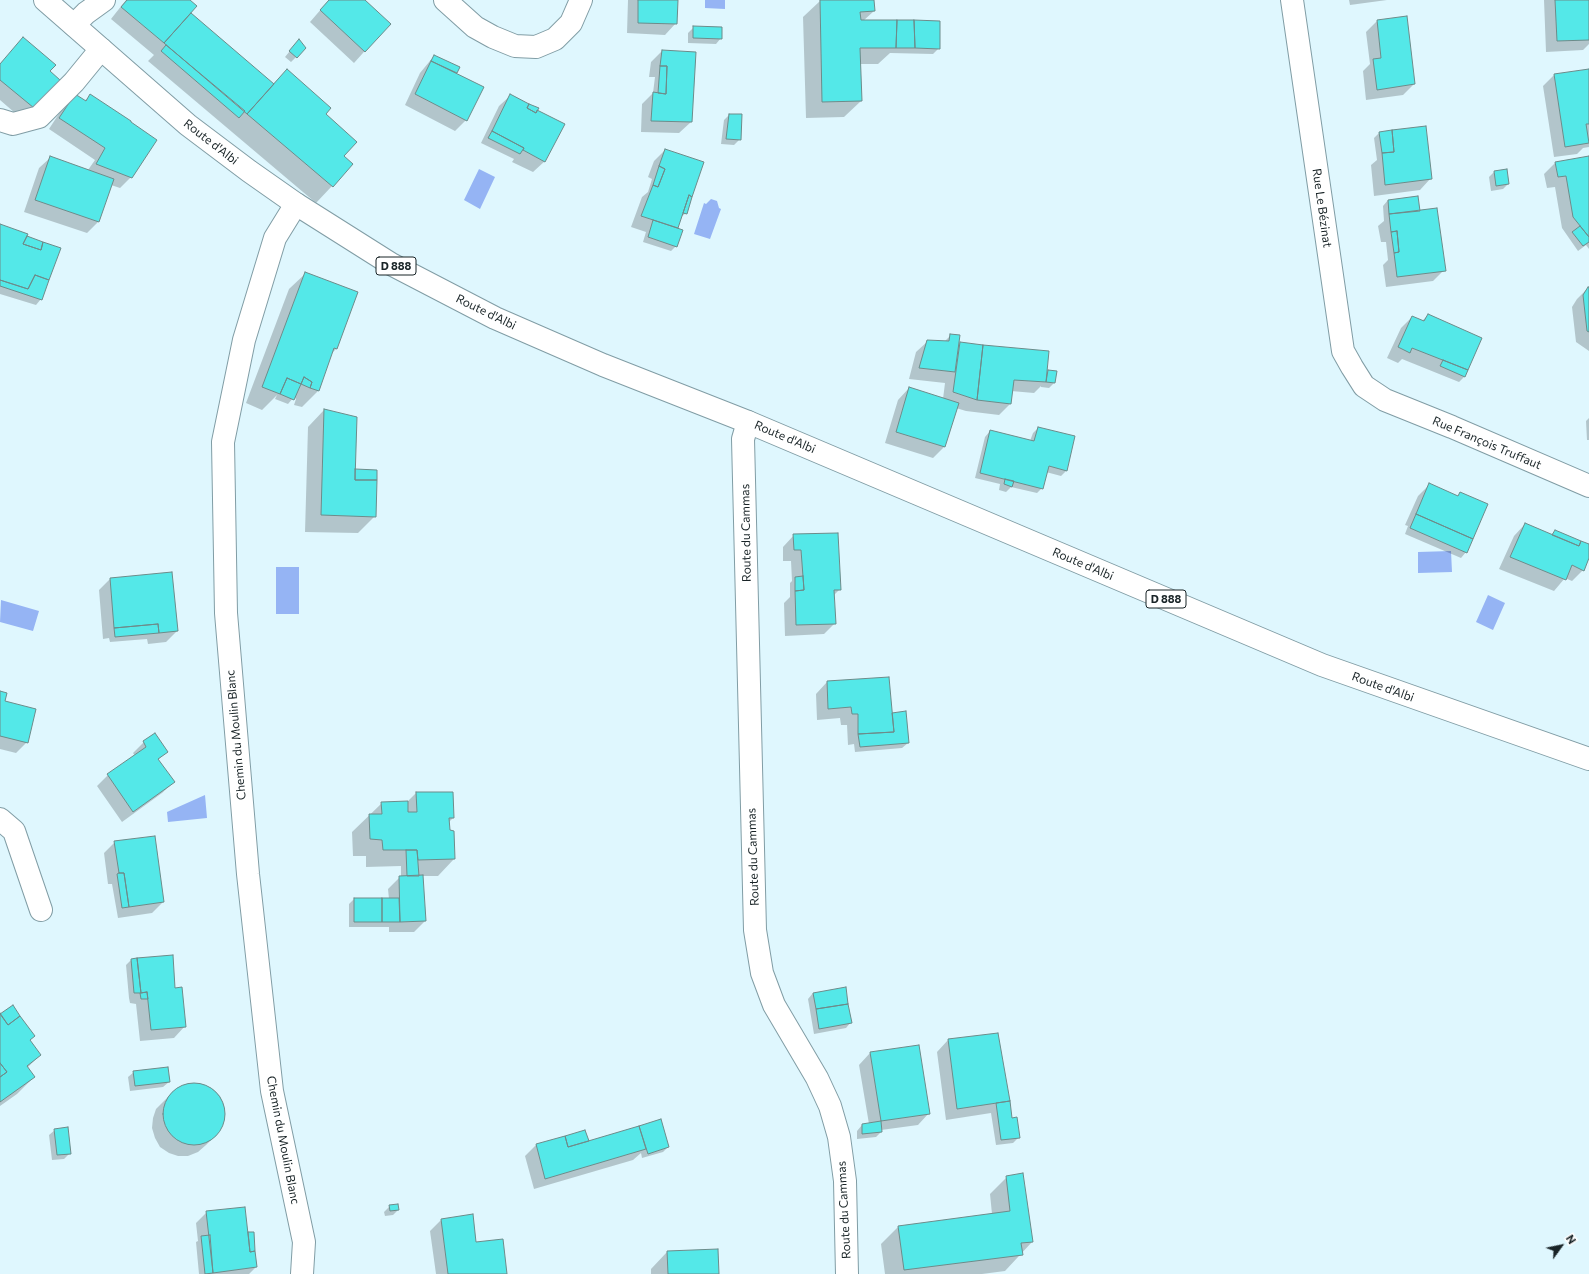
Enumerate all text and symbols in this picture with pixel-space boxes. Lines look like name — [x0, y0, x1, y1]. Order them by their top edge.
street label: Route d'Albi — [181, 116, 241, 168]
street label: Rue Le Bézinat — [1309, 167, 1335, 249]
road number: D 888 — [376, 257, 416, 275]
street label: Route d'Albi — [454, 291, 518, 333]
street label: Rue François Truffaut — [1430, 414, 1544, 472]
street label: Route d'Albi — [752, 418, 818, 456]
street label: Route du Cammas — [738, 484, 754, 582]
street label: Route d'Albi — [1050, 545, 1116, 583]
road number: D 888 — [1146, 590, 1186, 608]
street label: Chemin du Moulin Blanc — [223, 669, 249, 801]
street label: Route d'Albi — [1350, 669, 1416, 705]
street label: Route du Cammas — [744, 808, 762, 906]
street label: Chemin du Moulin Blanc — [263, 1075, 303, 1205]
street label: Route du Cammas — [834, 1161, 854, 1259]
north arrow — [1541, 1226, 1581, 1266]
text: N — [1564, 1232, 1579, 1246]

